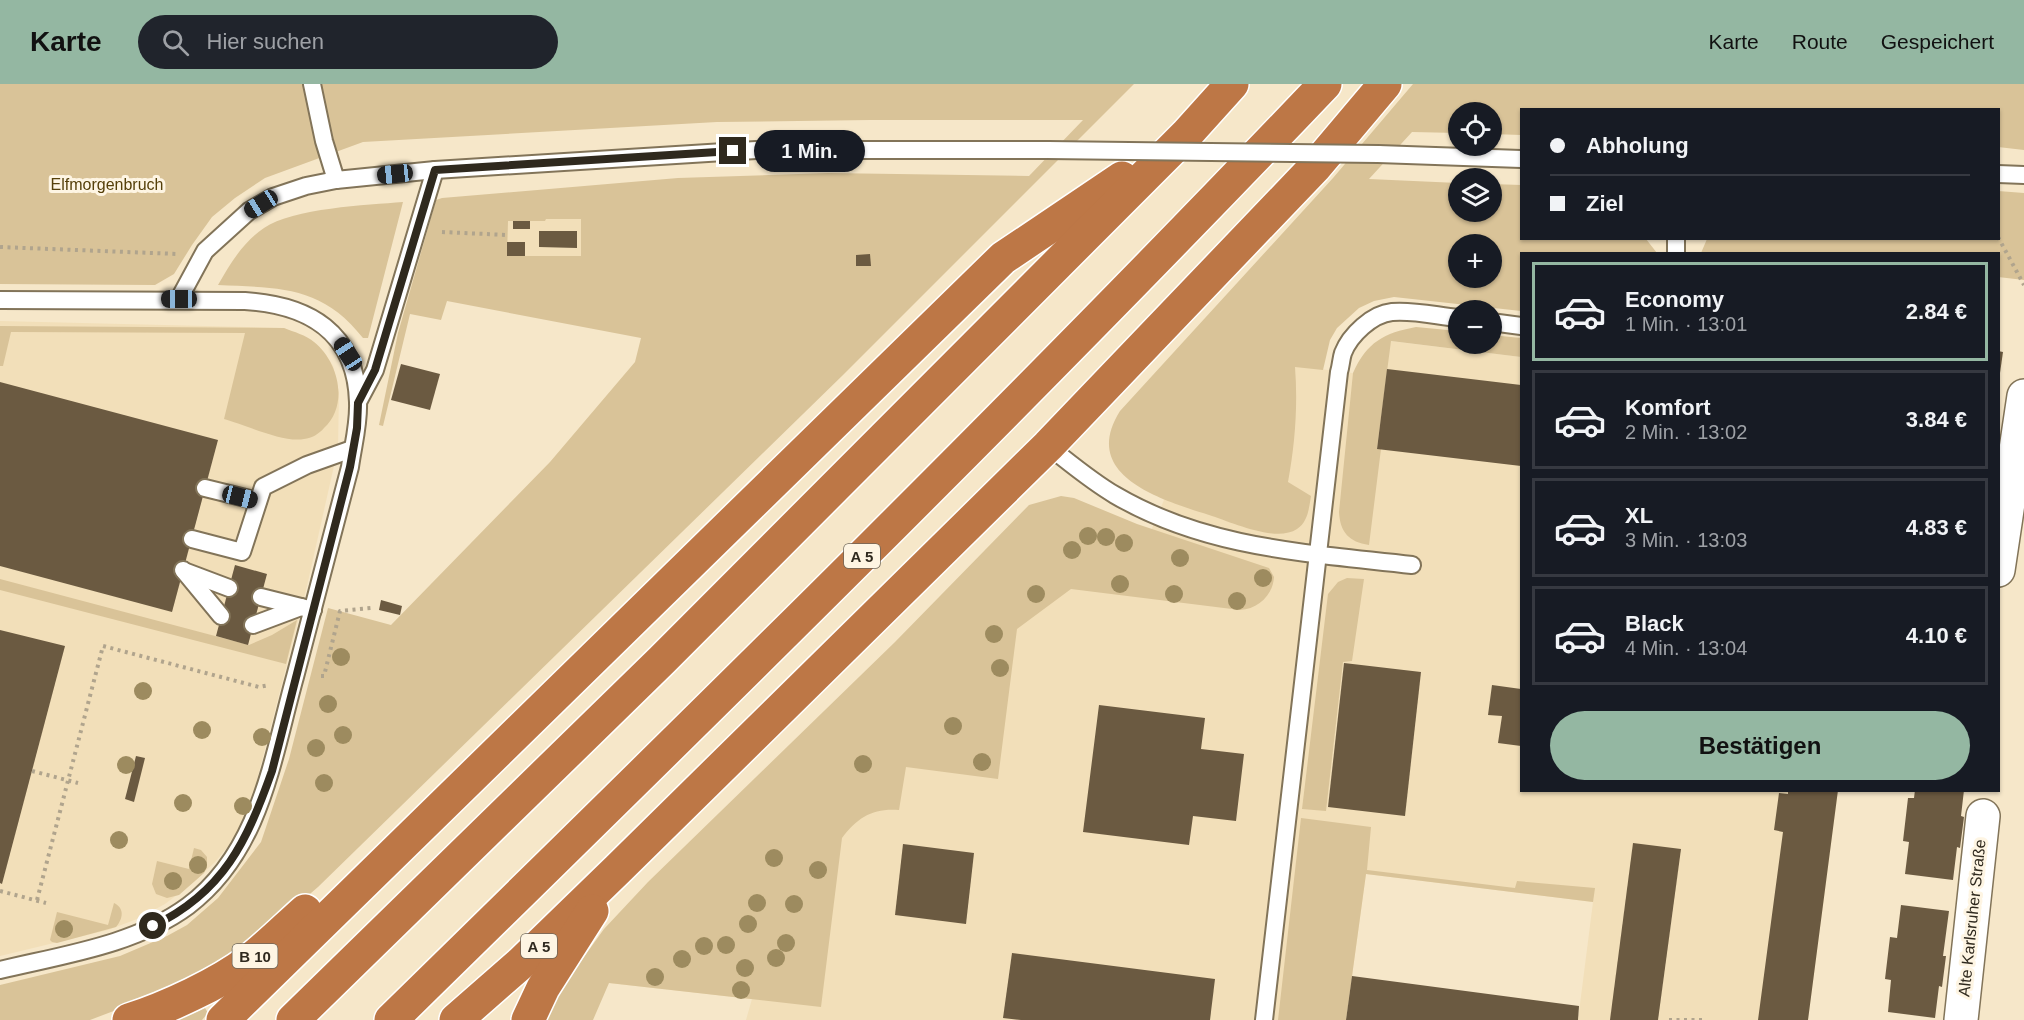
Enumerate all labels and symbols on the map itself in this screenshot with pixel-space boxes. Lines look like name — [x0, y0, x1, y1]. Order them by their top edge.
callout: 1 Min. — [754, 130, 865, 172]
route end — [719, 137, 746, 164]
car — [376, 163, 414, 185]
park label: Elfmorgenbruch — [51, 176, 163, 193]
car — [241, 187, 281, 221]
car — [161, 290, 197, 308]
car — [331, 334, 365, 374]
car — [220, 484, 260, 510]
road number: A 5 — [844, 544, 880, 568]
street label: Alte Karlsruher Straße — [1955, 838, 1989, 998]
route start — [139, 912, 166, 939]
road number: A 5 — [521, 934, 557, 958]
road number: B 10 — [232, 944, 278, 968]

